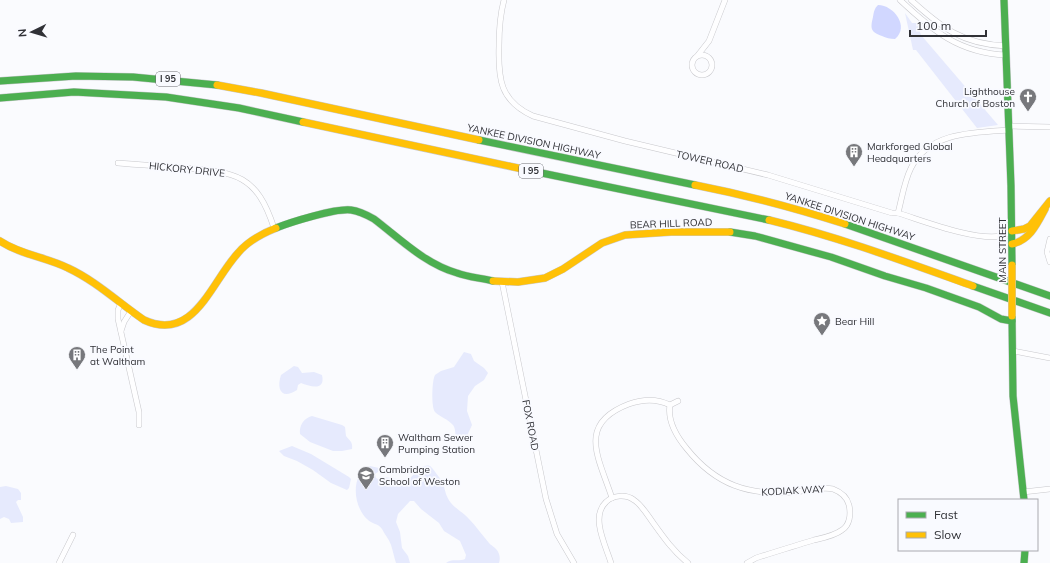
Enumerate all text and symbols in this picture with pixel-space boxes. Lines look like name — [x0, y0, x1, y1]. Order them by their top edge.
north arrow — [12, 12, 52, 52]
scale bar — [910, 12, 986, 38]
text: 100 m — [916, 18, 951, 33]
text: N — [15, 28, 29, 38]
road number: I 95 — [156, 72, 180, 86]
place label: Lighthouse Church of Boston — [935, 85, 1015, 110]
church icon: Lighthouse Church of Boston — [1018, 87, 1038, 112]
street label: YANKEE DIVISION HIGHWAY — [465, 121, 603, 162]
place label: Markforged Global Headquarters — [867, 140, 953, 165]
building icon: Markforged Global Headquarters — [844, 142, 864, 167]
street label: TOWER ROAD — [675, 147, 745, 176]
street label: HICKORY DRIVE — [148, 159, 226, 180]
road number: I 95 — [519, 164, 543, 178]
street label: YANKEE DIVISION HIGHWAY — [782, 189, 917, 244]
street label: BEAR HILL ROAD — [630, 216, 712, 231]
street label: MAIN STREET — [996, 217, 1009, 283]
place icon: Bear Hill — [812, 311, 832, 336]
place label: Bear Hill — [835, 315, 874, 328]
place label: The Point at Waltham — [90, 343, 145, 368]
building icon: The Point at Waltham — [67, 345, 87, 370]
street label: FOX ROAD — [519, 399, 542, 452]
place label: Waltham Sewer Pumping Station — [398, 431, 475, 456]
building icon: Waltham Sewer Pumping Station — [375, 433, 395, 458]
place label: Cambridge School of Weston — [379, 463, 460, 488]
school or university icon: Cambridge School of Weston — [356, 465, 376, 490]
street label: KODIAK WAY — [761, 482, 826, 499]
legend — [898, 499, 1038, 551]
text: Fast — [934, 507, 958, 522]
text: Slow — [934, 527, 962, 542]

